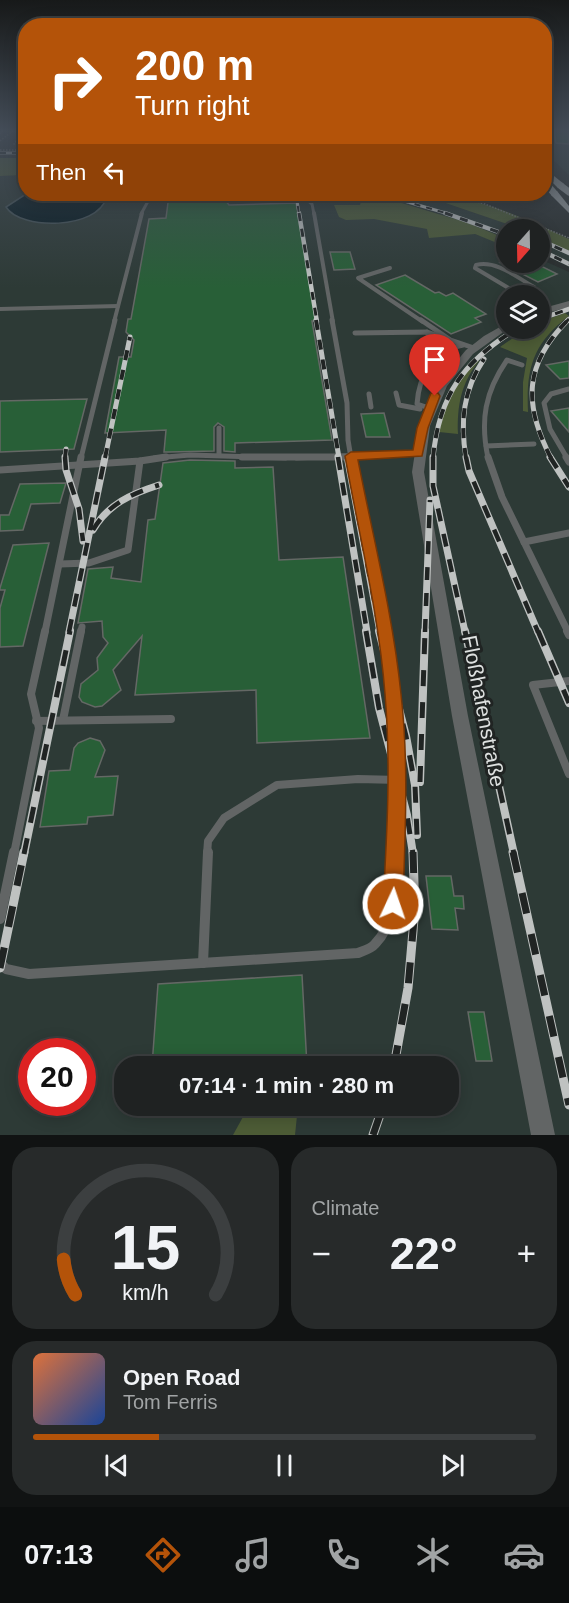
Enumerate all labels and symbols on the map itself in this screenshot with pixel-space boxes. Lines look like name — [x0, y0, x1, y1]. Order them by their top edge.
north arrow — [496, 219, 550, 273]
pin — [409, 334, 460, 396]
street label: Floßhafenstraße — [458, 633, 510, 789]
position arrow — [361, 872, 425, 936]
speed limit sign: 20 — [18, 1038, 96, 1116]

